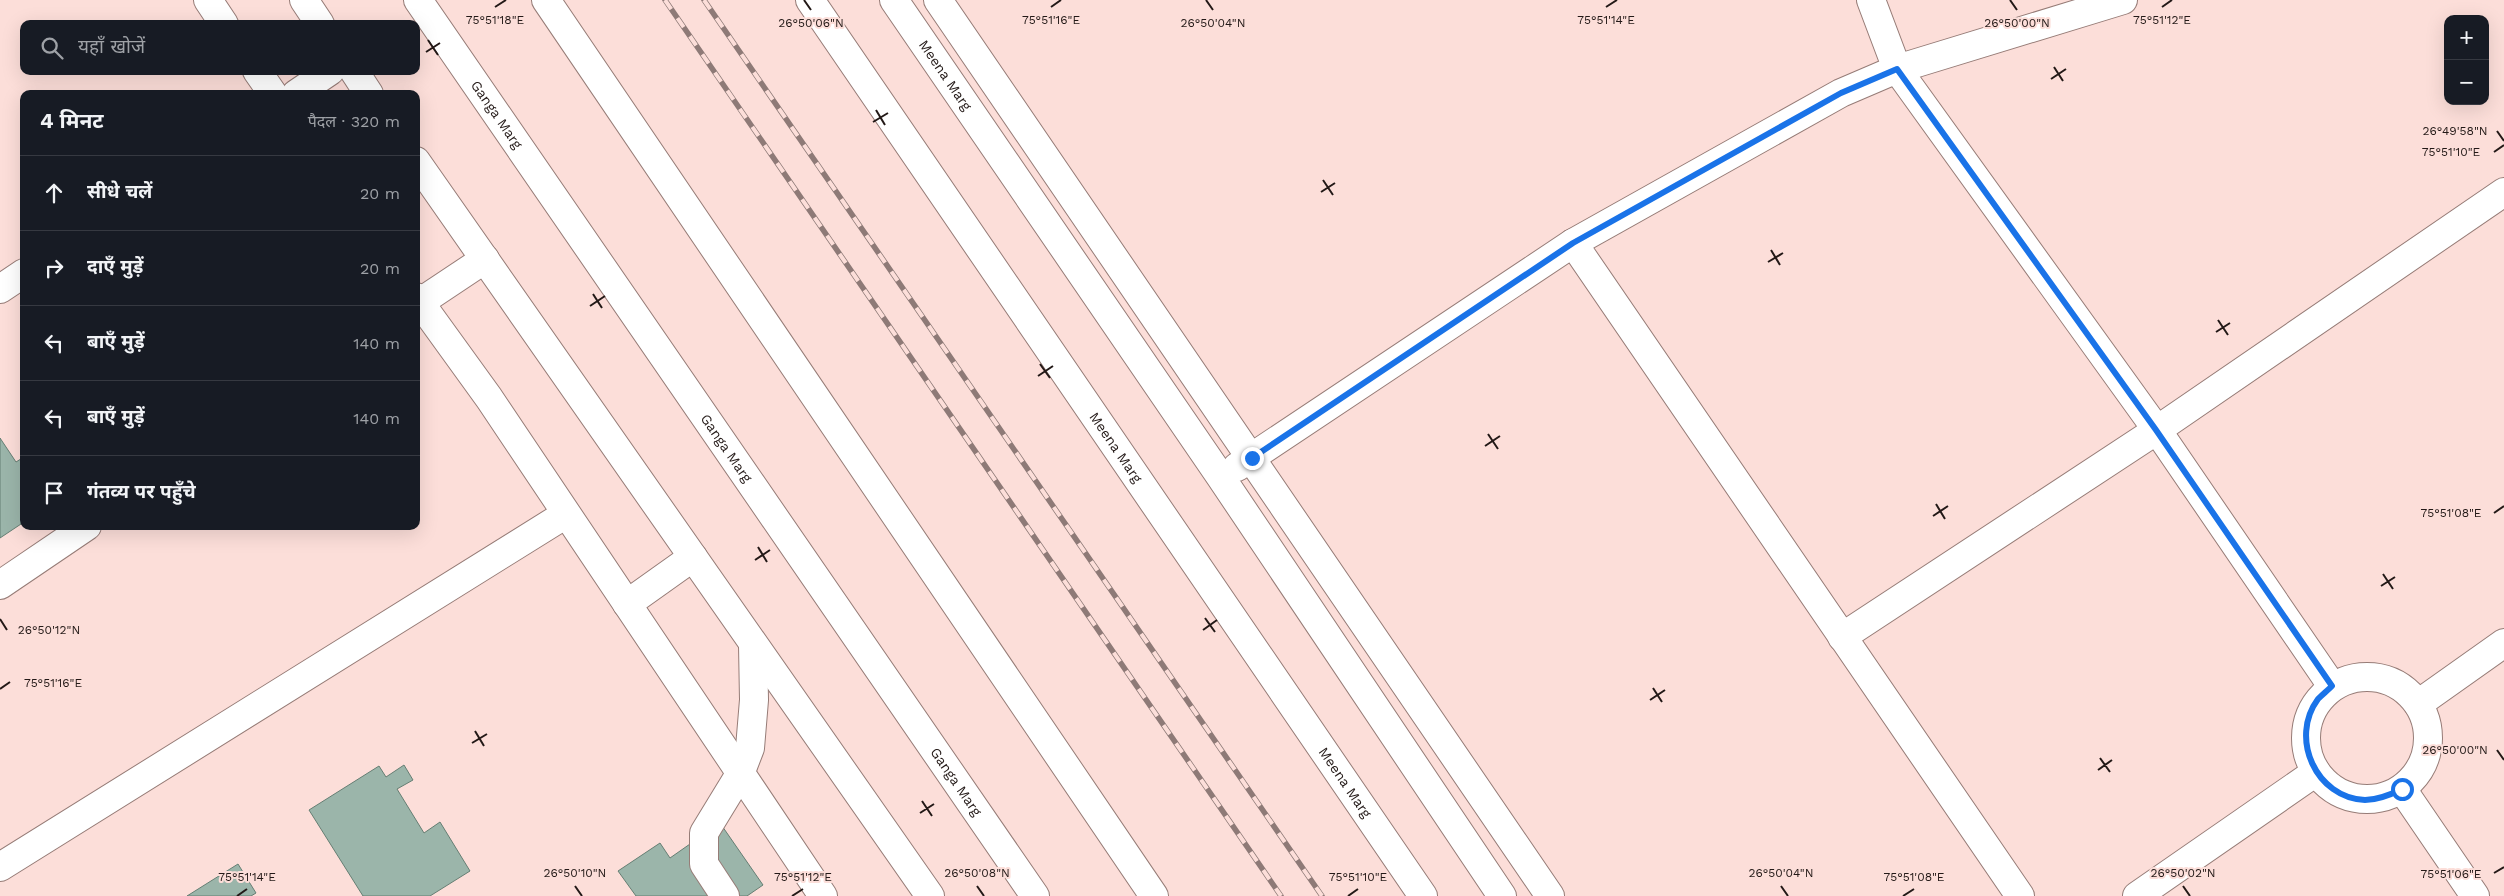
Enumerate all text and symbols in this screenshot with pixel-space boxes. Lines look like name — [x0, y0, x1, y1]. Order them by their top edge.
text: 75°51'18"E — [466, 13, 524, 27]
text: 75°51'16"E — [1022, 13, 1080, 27]
text: 75°51'14"E — [1577, 13, 1635, 27]
text: 75°51'12"E — [2133, 13, 2191, 27]
map controls — [2444, 15, 2489, 105]
button: + — [2444, 15, 2489, 60]
text: 26°50'06"N — [778, 16, 844, 30]
text: 26°50'04"N — [1181, 16, 1245, 30]
text: 26°50'00"N — [1984, 16, 2050, 30]
search box — [20, 20, 420, 75]
icon: search — [38, 34, 66, 62]
text: यहाँ खोजें — [78, 35, 145, 58]
street label: Meena Marg — [916, 37, 975, 114]
button: − — [2444, 60, 2489, 105]
street label: Ganga Marg — [468, 77, 526, 152]
text: 4 मिनट — [40, 108, 104, 133]
text: पैदल · 320 m — [308, 112, 400, 131]
text: 26°49'58"N — [2422, 124, 2488, 138]
text: 75°51'10"E — [2422, 145, 2481, 159]
icon: ahead — [40, 179, 68, 207]
text: सीधे चलें — [87, 180, 152, 203]
text: 20 m — [360, 184, 400, 203]
icon: right — [40, 254, 68, 282]
text: दाएँ मुड़ें — [87, 255, 143, 278]
text: 20 m — [360, 259, 400, 278]
icon: left — [40, 329, 68, 357]
text: बाएँ मुड़ें — [87, 330, 145, 353]
text: 140 m — [353, 334, 400, 353]
icon: left — [40, 404, 68, 432]
text: बाएँ मुड़ें — [87, 405, 145, 428]
text: 140 m — [353, 409, 400, 428]
street label: Meena Marg — [1086, 409, 1146, 486]
street label: Ganga Marg — [697, 411, 756, 486]
route end — [1241, 447, 1264, 470]
icon: arrive — [40, 479, 68, 507]
text: गंतव्य पर पहुँचे — [87, 480, 196, 503]
text: 75°51'08"E — [2420, 506, 2482, 520]
text: 26°50'12"N — [18, 623, 80, 637]
text: 75°51'16"E — [24, 676, 82, 690]
text: 26°50'00"N — [2422, 743, 2488, 757]
street label: Ganga Marg — [927, 744, 986, 819]
street label: Meena Marg — [1316, 744, 1375, 821]
route start — [2391, 778, 2414, 801]
text: 26°50'10"N — [544, 866, 606, 880]
text: 26°50'08"N — [944, 866, 1010, 880]
text: 26°50'04"N — [1749, 866, 1813, 880]
text: 26°50'02"N — [2150, 866, 2216, 880]
text: 75°51'06"E — [2421, 867, 2482, 881]
text: 75°51'14"E — [218, 870, 276, 884]
text: 75°51'12"E — [774, 870, 832, 884]
text: 75°51'10"E — [1329, 870, 1388, 884]
text: 75°51'08"E — [1883, 870, 1945, 884]

